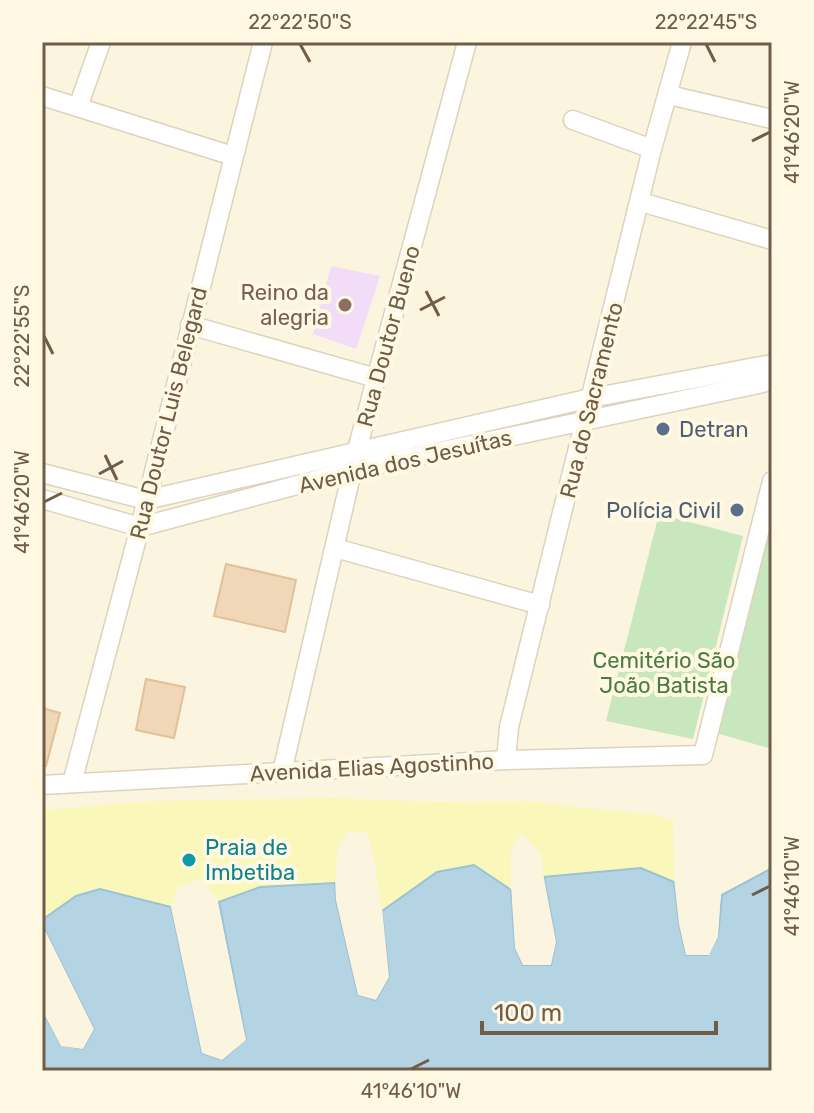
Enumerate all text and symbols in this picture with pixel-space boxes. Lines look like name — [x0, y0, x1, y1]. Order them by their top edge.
text: 22°22'50"S — [248, 10, 352, 34]
text: 22°22'45"S — [655, 10, 757, 34]
text: 41°46'20"W — [780, 80, 804, 184]
street label: Rua Doutor Bueno — [351, 242, 426, 430]
place label: Reino da alegria — [240, 279, 329, 331]
street label: Rua Doutor Luis Belegard — [124, 284, 213, 542]
text: 22°22'55"S — [10, 285, 34, 387]
marker: Reino da alegria — [336, 296, 354, 314]
street label: Rua do Sacramento — [554, 299, 629, 501]
place label: Detran — [679, 416, 749, 443]
marker: Detran — [654, 420, 672, 438]
street label: Avenida dos Jesuítas — [296, 424, 514, 499]
text: 41°46'20"W — [10, 450, 34, 554]
place label: Polícia Civil — [606, 497, 721, 524]
marker: Polícia Civil — [728, 501, 746, 519]
park label: Cemitério São João Batista — [593, 647, 735, 699]
street label: Avenida Elias Agostinho — [249, 748, 495, 787]
place label: Praia de Imbetiba — [205, 834, 295, 886]
text: 41°46'10"W — [780, 836, 804, 936]
marker: Praia de Imbetiba — [180, 851, 198, 869]
scale bar — [482, 985, 716, 1035]
text: 100 m — [494, 999, 562, 1027]
text: 41°46'10"W — [361, 1079, 461, 1103]

